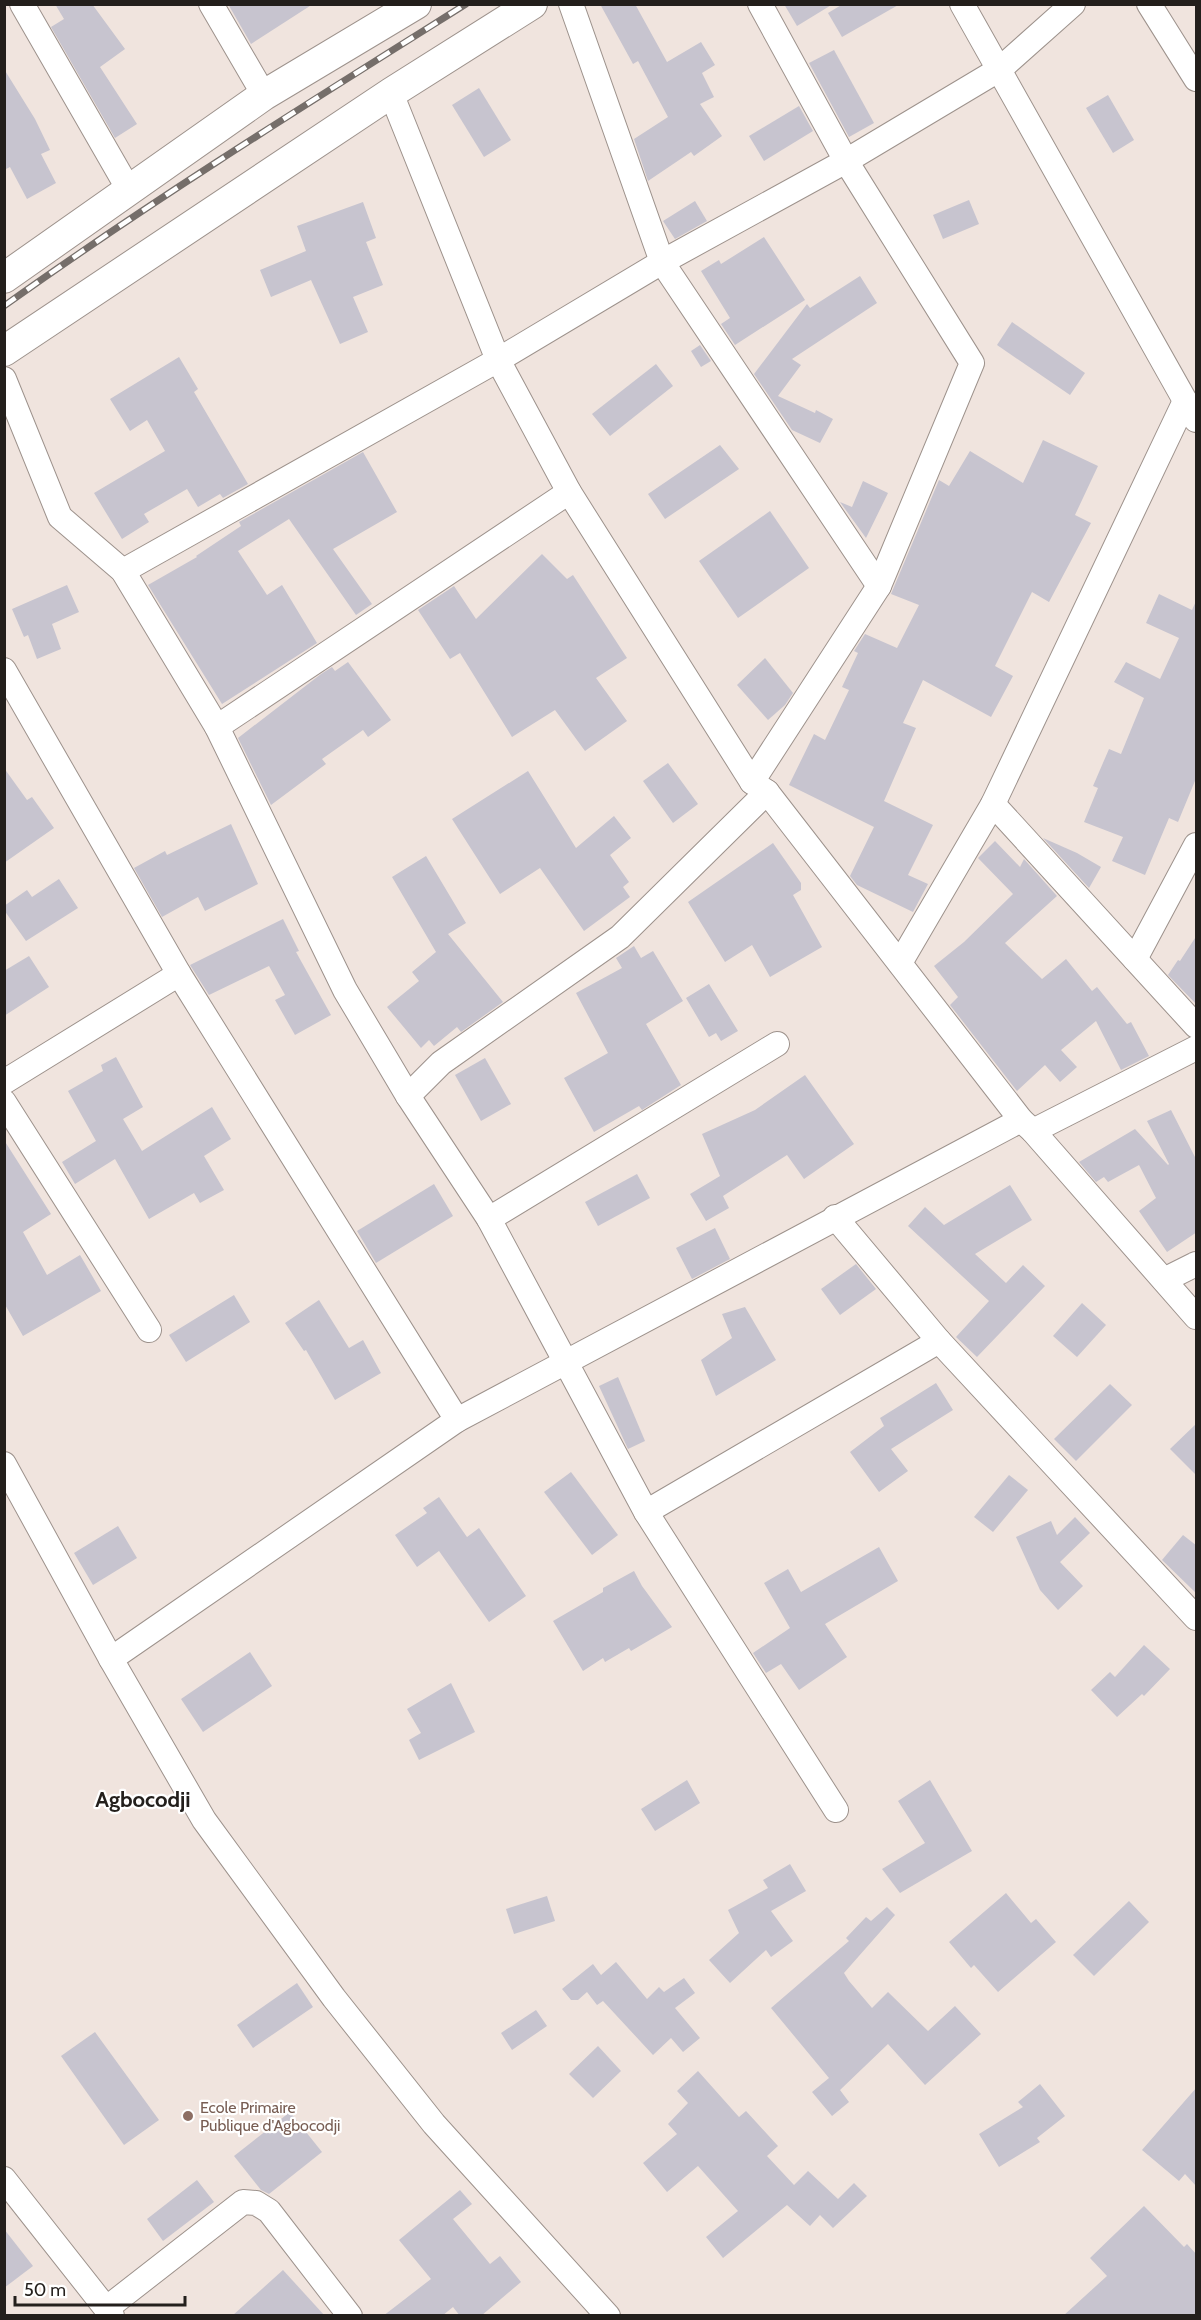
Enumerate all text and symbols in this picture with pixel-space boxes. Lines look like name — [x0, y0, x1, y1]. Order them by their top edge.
district label: Agbocodji — [95, 1786, 191, 1813]
place label: Ecole Primaire Publique d'Agbocodji — [200, 2098, 341, 2135]
marker: Ecole Primaire Publique d'Agbocodji — [181, 2109, 195, 2123]
scale bar — [15, 2269, 184, 2307]
text: 50 m — [24, 2279, 66, 2301]

